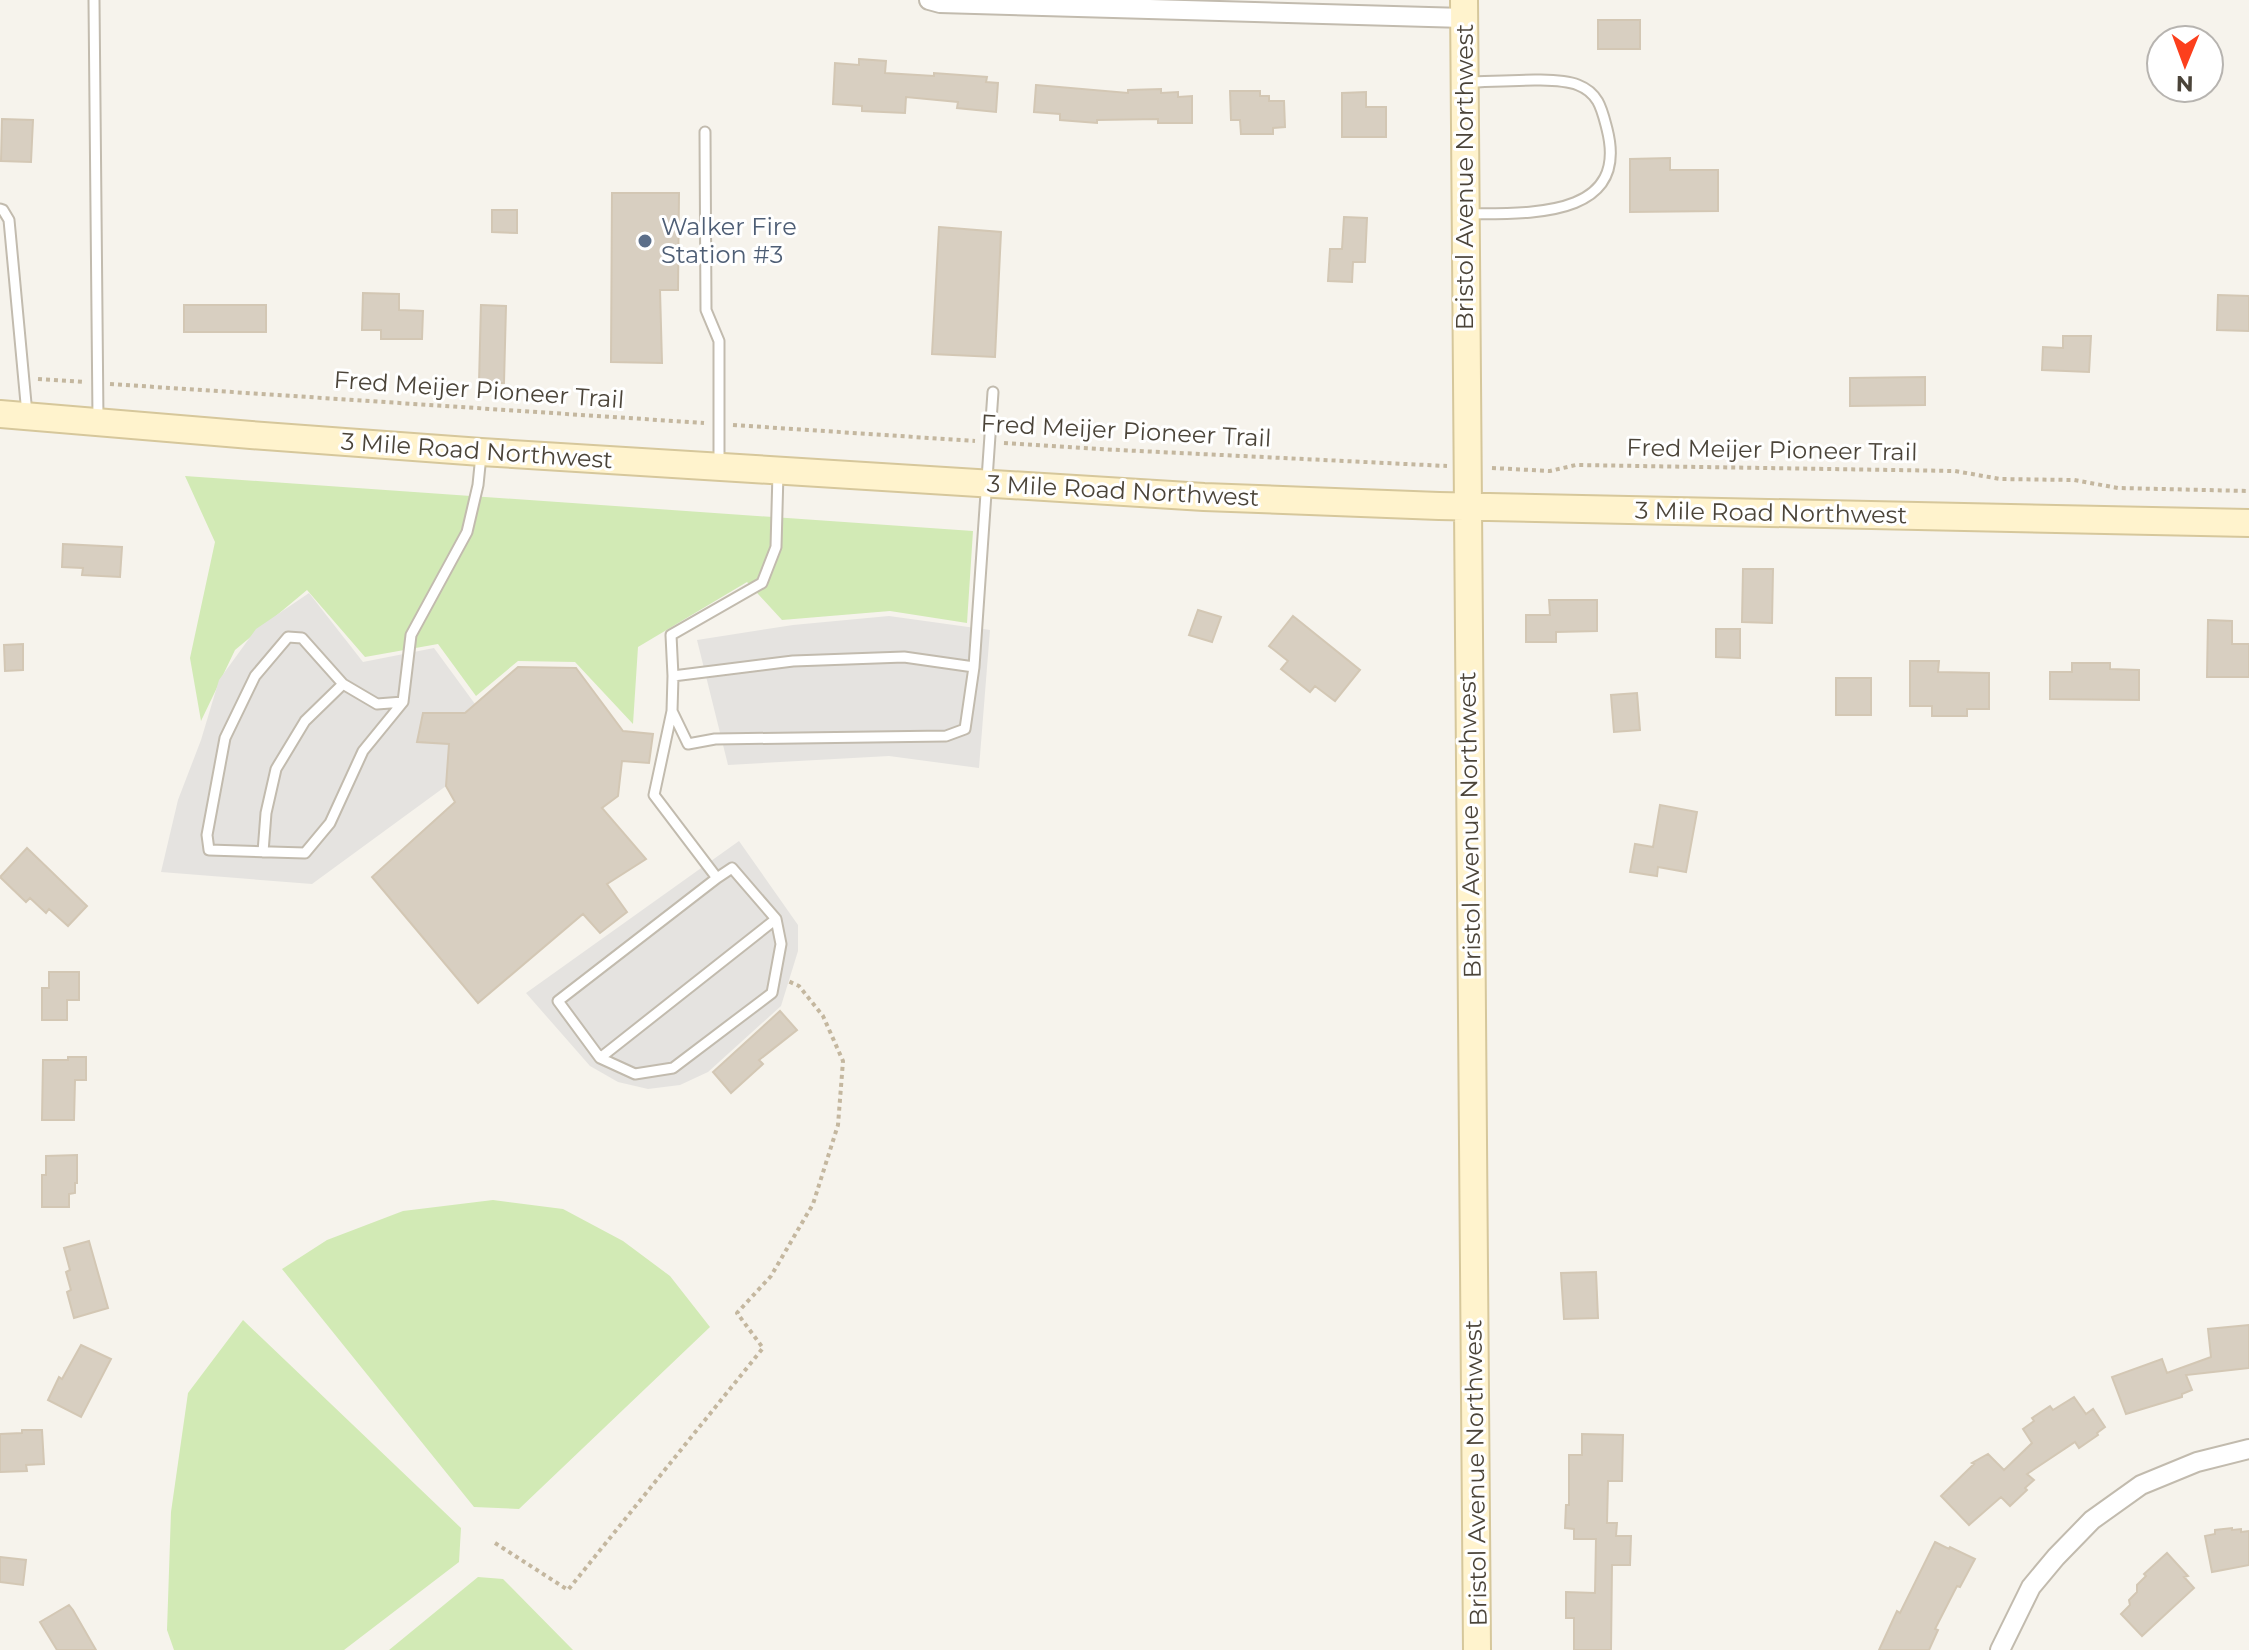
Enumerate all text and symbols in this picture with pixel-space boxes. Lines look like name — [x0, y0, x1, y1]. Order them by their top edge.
street label: Bristol Avenue Northwest — [1450, 23, 1479, 330]
north arrow — [2145, 24, 2225, 104]
text: N — [2176, 70, 2194, 97]
place label: Walker Fire Station #3 — [661, 212, 797, 269]
marker: Walker Fire Station #3 — [636, 232, 654, 250]
street label: Fred Meijer Pioneer Trail — [333, 365, 625, 414]
street label: Fred Meijer Pioneer Trail — [980, 408, 1272, 453]
street label: 3 Mile Road Northwest — [340, 427, 614, 474]
street label: Fred Meijer Pioneer Trail — [1626, 432, 1918, 467]
street label: 3 Mile Road Northwest — [986, 469, 1260, 512]
street label: 3 Mile Road Northwest — [1635, 496, 1908, 529]
street label: Bristol Avenue Northwest — [1452, 671, 1487, 979]
street label: Bristol Avenue Northwest — [1458, 1319, 1493, 1627]

